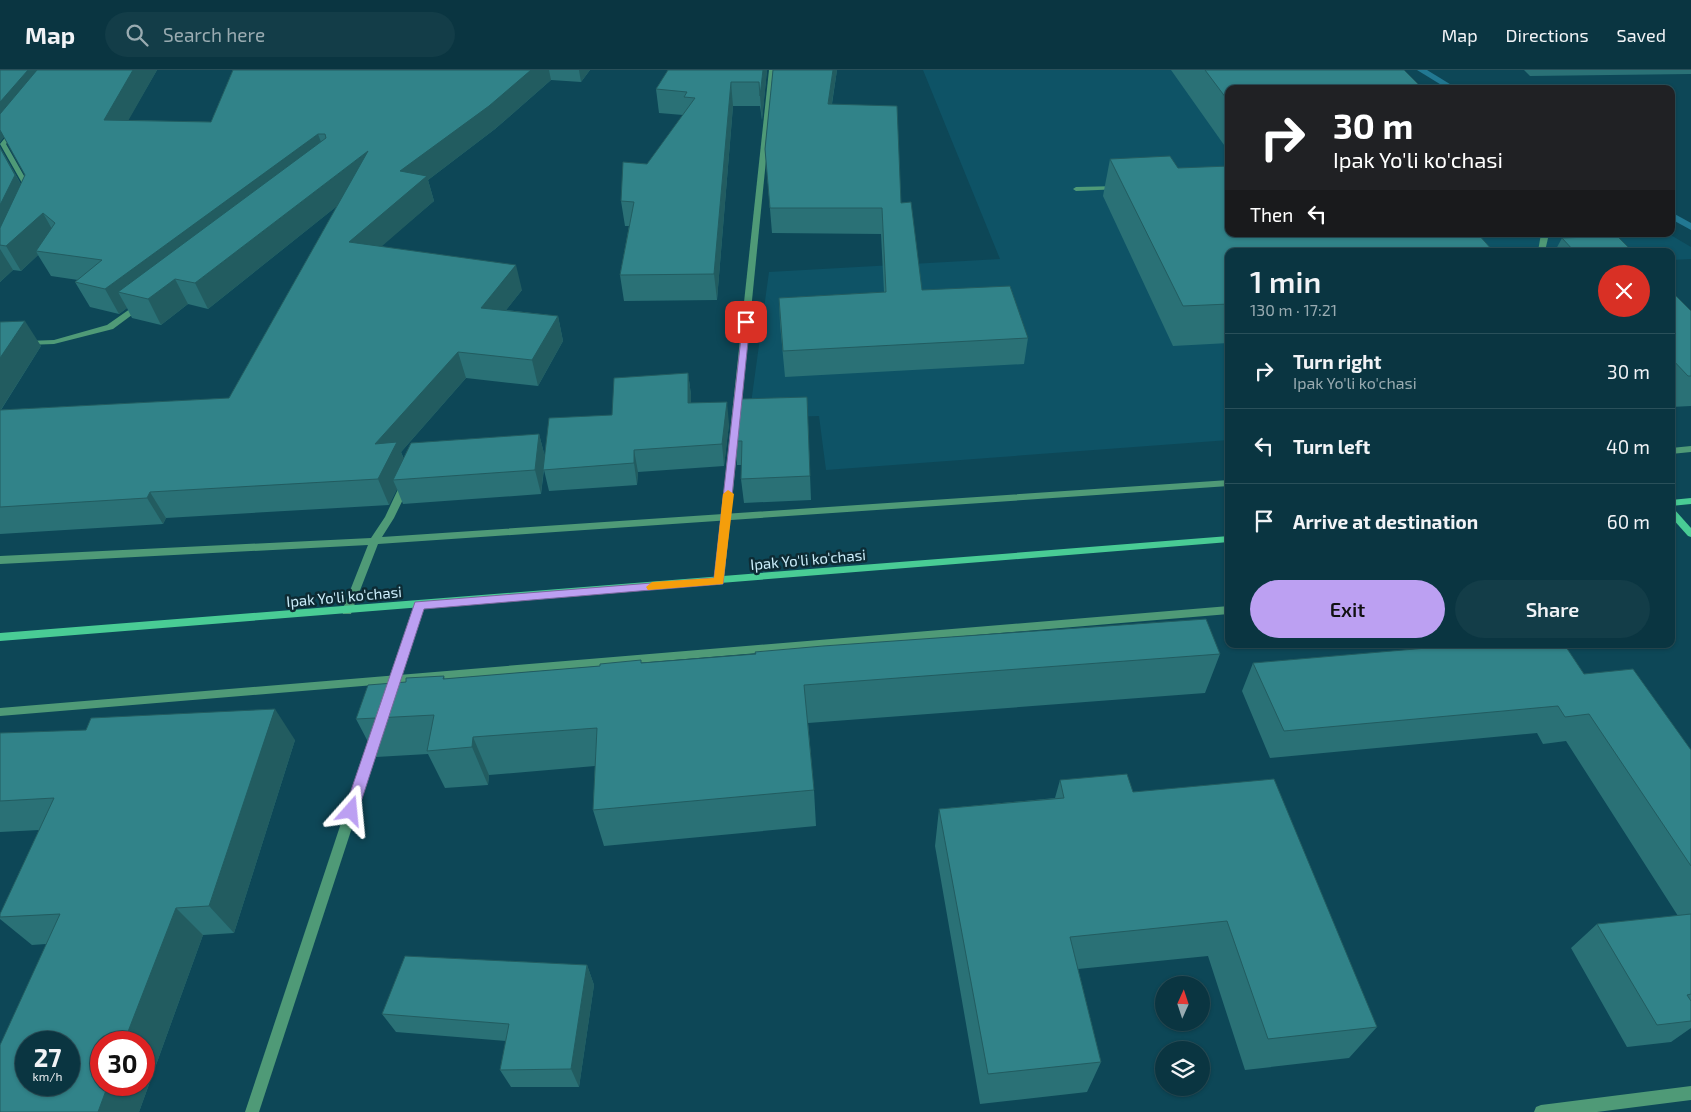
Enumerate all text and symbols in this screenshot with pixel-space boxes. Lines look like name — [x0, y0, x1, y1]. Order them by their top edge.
search box — [105, 12, 455, 57]
text: Map — [25, 20, 75, 49]
icon: search — [123, 21, 151, 49]
text: Search here — [163, 23, 265, 46]
text: Map — [1441, 24, 1478, 46]
text: Directions — [1506, 24, 1589, 46]
text: Saved — [1617, 24, 1666, 46]
text: 30 m — [1333, 104, 1413, 146]
icon: right — [1250, 105, 1315, 170]
text: Ipak Yo'li ko'chasi — [1333, 146, 1503, 172]
icon: left — [1303, 200, 1331, 228]
text: Then — [1250, 203, 1293, 226]
text: 1 min — [1250, 263, 1321, 299]
button: close — [1598, 265, 1650, 317]
text: 130 m · 17:21 — [1250, 300, 1337, 319]
pin — [725, 301, 767, 343]
icon: arrive — [732, 308, 760, 336]
text: Turn right — [1293, 350, 1381, 373]
icon: right — [1250, 357, 1278, 385]
text: 30 m — [1607, 360, 1650, 383]
text: Ipak Yo'li ko'chasi — [1293, 373, 1417, 392]
icon: left — [1250, 432, 1278, 460]
text: Turn left — [1293, 435, 1370, 458]
text: 40 m — [1606, 435, 1650, 458]
icon: arrive — [1250, 507, 1278, 535]
text: Arrive at destination — [1293, 510, 1478, 533]
text: 60 m — [1607, 510, 1650, 533]
street label: Ipak Yo'li ko'chasi — [749, 545, 867, 573]
button: Exit — [1250, 580, 1445, 638]
button: Share — [1455, 580, 1650, 638]
street label: Ipak Yo'li ko'chasi — [285, 582, 403, 610]
position arrow — [324, 784, 376, 836]
north arrow — [1155, 976, 1210, 1031]
map controls — [1155, 976, 1210, 1096]
speed limit sign: 30 — [90, 1031, 155, 1096]
button: layers — [1155, 1041, 1210, 1096]
text: 27 — [34, 1042, 61, 1072]
text: km/h — [33, 1069, 62, 1083]

